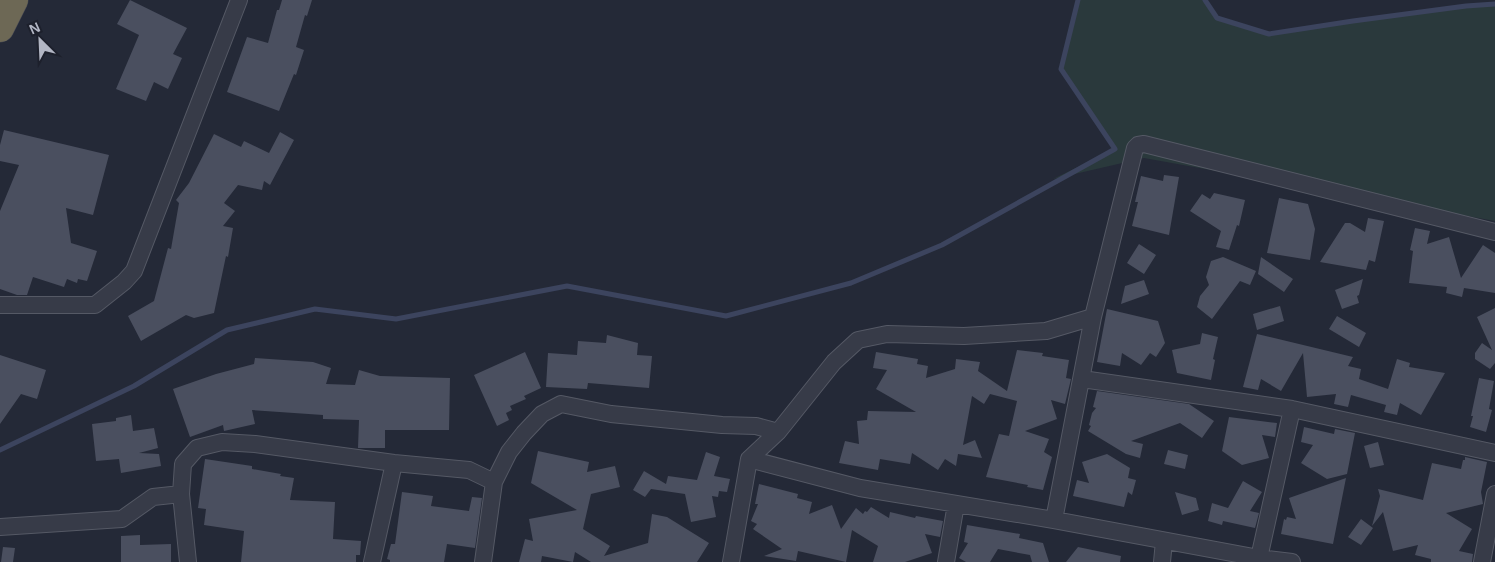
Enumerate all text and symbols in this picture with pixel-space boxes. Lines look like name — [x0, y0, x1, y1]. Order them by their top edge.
north arrow — [15, 15, 65, 65]
text: N — [27, 19, 43, 37]

